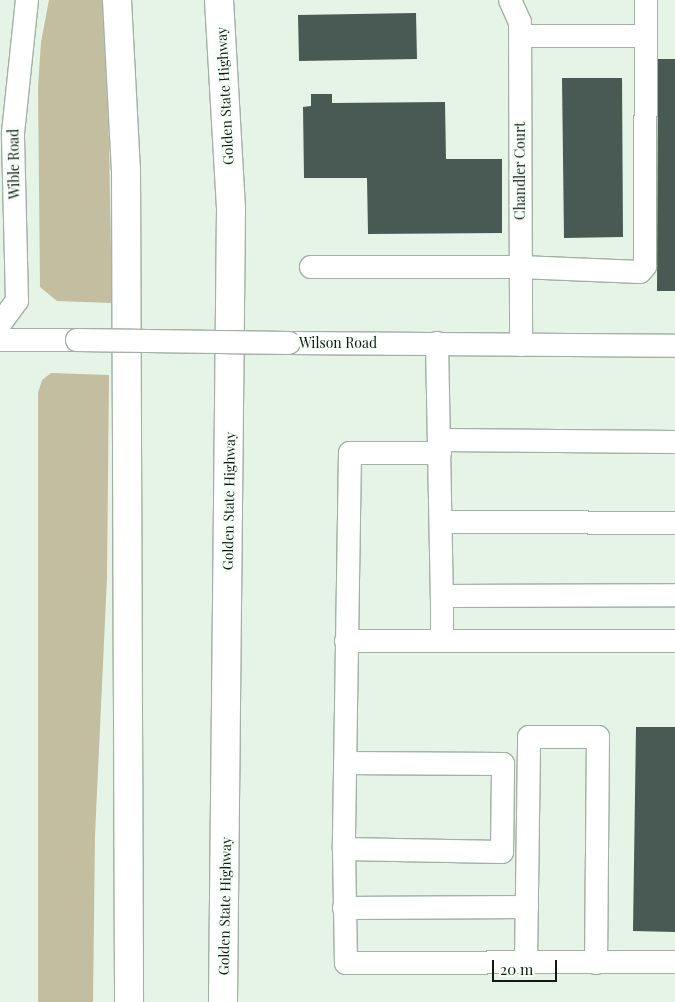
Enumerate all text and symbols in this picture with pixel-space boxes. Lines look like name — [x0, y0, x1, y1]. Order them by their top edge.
street label: Golden State Highway — [213, 27, 237, 165]
street label: Chandler Court — [512, 122, 528, 220]
street label: Wible Road — [5, 129, 23, 199]
street label: Wilson Road — [299, 335, 377, 351]
street label: Golden State Highway — [219, 432, 239, 570]
street label: Golden State Highway — [215, 837, 235, 975]
scale bar — [495, 950, 560, 982]
text: 20 m — [500, 959, 533, 979]

